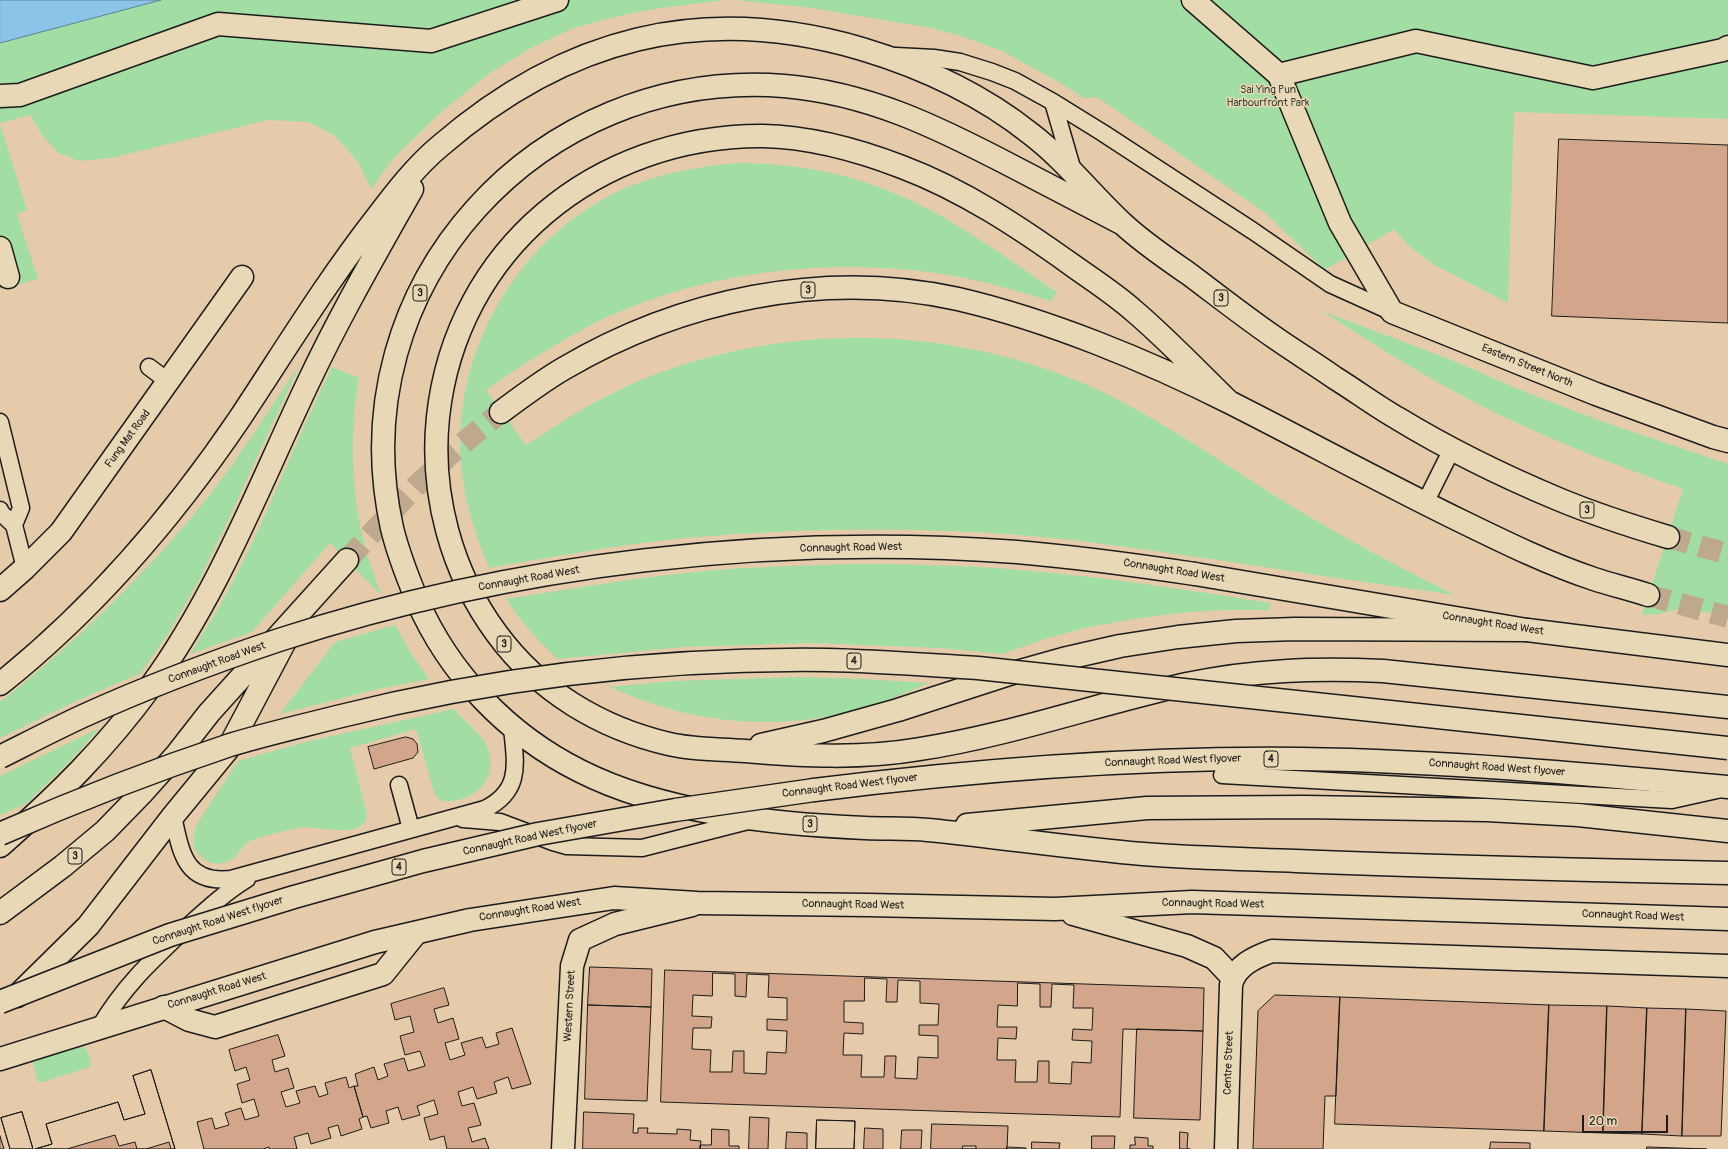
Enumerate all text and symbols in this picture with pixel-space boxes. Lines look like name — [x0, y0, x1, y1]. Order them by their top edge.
park label: Sai Ying Pun Harbourfront Park — [1227, 83, 1309, 109]
road number: 3 — [801, 282, 815, 298]
road number: 3 — [413, 285, 427, 301]
road number: 3 — [1214, 290, 1228, 306]
street label: Eastern Street North — [1479, 342, 1575, 390]
street label: Fung Mat Road — [102, 407, 154, 471]
road number: 3 — [1580, 502, 1594, 518]
street label: Connaught Road West — [800, 541, 902, 555]
street label: Connaught Road West — [1122, 556, 1226, 586]
street label: Connaught Road West — [477, 564, 581, 594]
street label: Connaught Road West — [1441, 609, 1545, 639]
road number: 3 — [497, 636, 511, 652]
street label: Connaught Road West — [167, 639, 267, 687]
road number: 4 — [847, 653, 861, 669]
road number: 4 — [1264, 751, 1278, 767]
street label: Connaught Road West flyover — [1104, 752, 1242, 770]
street label: Connaught Road West flyover — [1428, 757, 1566, 779]
street label: Connaught Road West flyover — [781, 771, 919, 801]
road number: 3 — [803, 816, 817, 832]
street label: Connaught Road West flyover — [462, 817, 598, 859]
road number: 3 — [68, 848, 82, 864]
road number: 4 — [392, 859, 406, 875]
street label: Connaught Road West flyover — [151, 894, 285, 948]
street label: Connaught Road West — [478, 895, 582, 925]
street label: Connaught Road West — [1162, 897, 1264, 911]
street label: Connaught Road West — [802, 898, 904, 912]
street label: Connaught Road West — [1582, 908, 1684, 924]
street label: Connaught Road West — [166, 970, 268, 1012]
street label: Western Street — [562, 970, 578, 1042]
street label: Centre Street — [1221, 1031, 1237, 1095]
scale bar — [1584, 1107, 1670, 1133]
text: 20 m — [1589, 1114, 1617, 1129]

